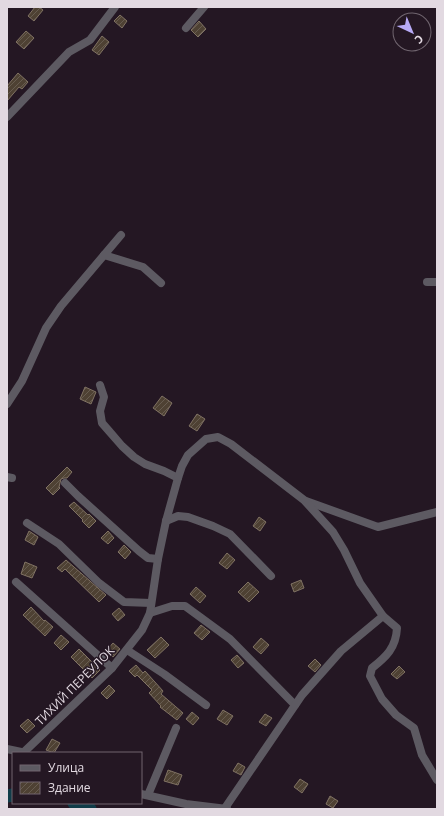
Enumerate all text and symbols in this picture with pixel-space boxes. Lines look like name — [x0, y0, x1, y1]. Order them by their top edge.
north arrow — [392, 12, 432, 52]
text: С — [412, 32, 427, 47]
street label: ТИХИЙ ПЕРЕУЛОК — [31, 642, 119, 729]
legend — [12, 752, 142, 804]
text: Улица — [48, 759, 84, 776]
text: Здание — [48, 779, 91, 796]

